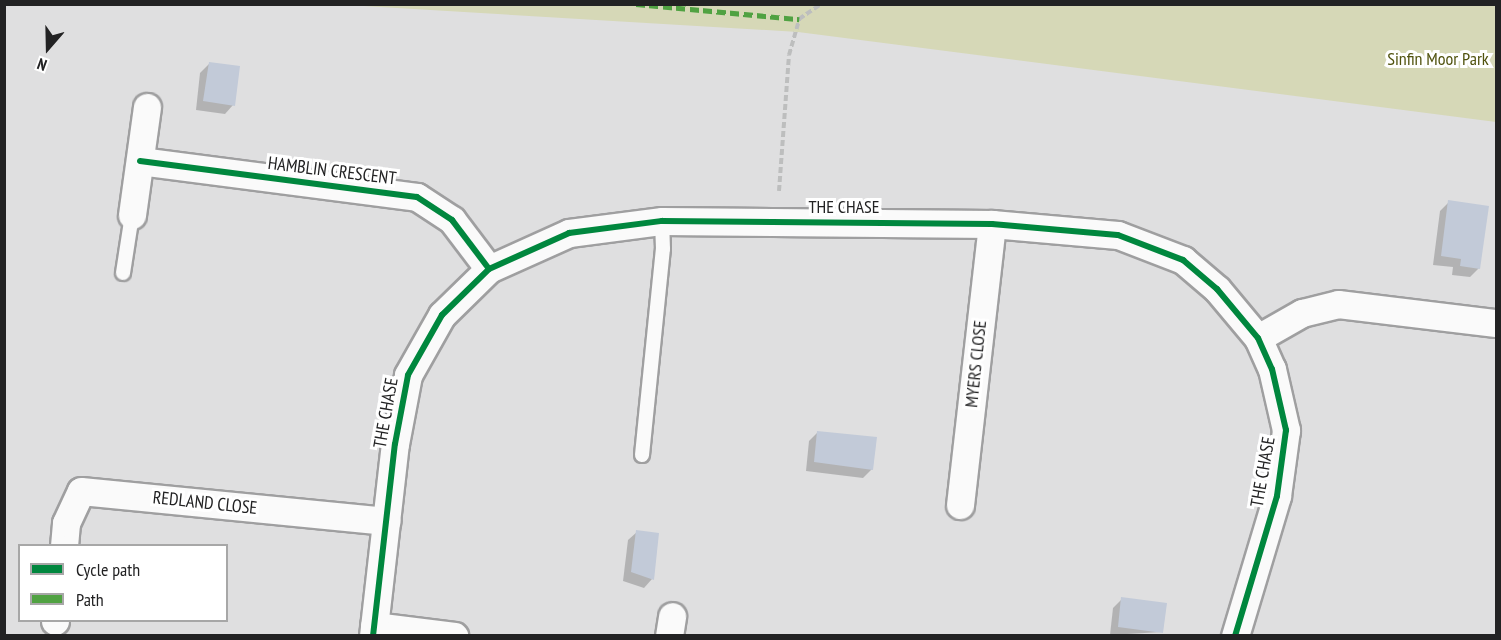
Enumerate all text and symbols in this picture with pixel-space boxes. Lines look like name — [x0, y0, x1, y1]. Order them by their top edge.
north arrow — [18, 18, 78, 78]
park label: Sinfin Moor Park — [1387, 48, 1489, 70]
text: N — [34, 54, 49, 76]
street label: HAMBLIN CRESCENT — [267, 152, 397, 190]
street label: THE CHASE — [808, 196, 880, 218]
street label: MYERS CLOSE — [961, 319, 991, 409]
street label: THE CHASE — [369, 376, 403, 450]
street label: THE CHASE — [1246, 435, 1280, 509]
street label: REDLAND CLOSE — [152, 487, 258, 519]
legend — [18, 544, 228, 622]
text: Cycle path — [76, 558, 140, 581]
text: Path — [76, 588, 104, 611]

